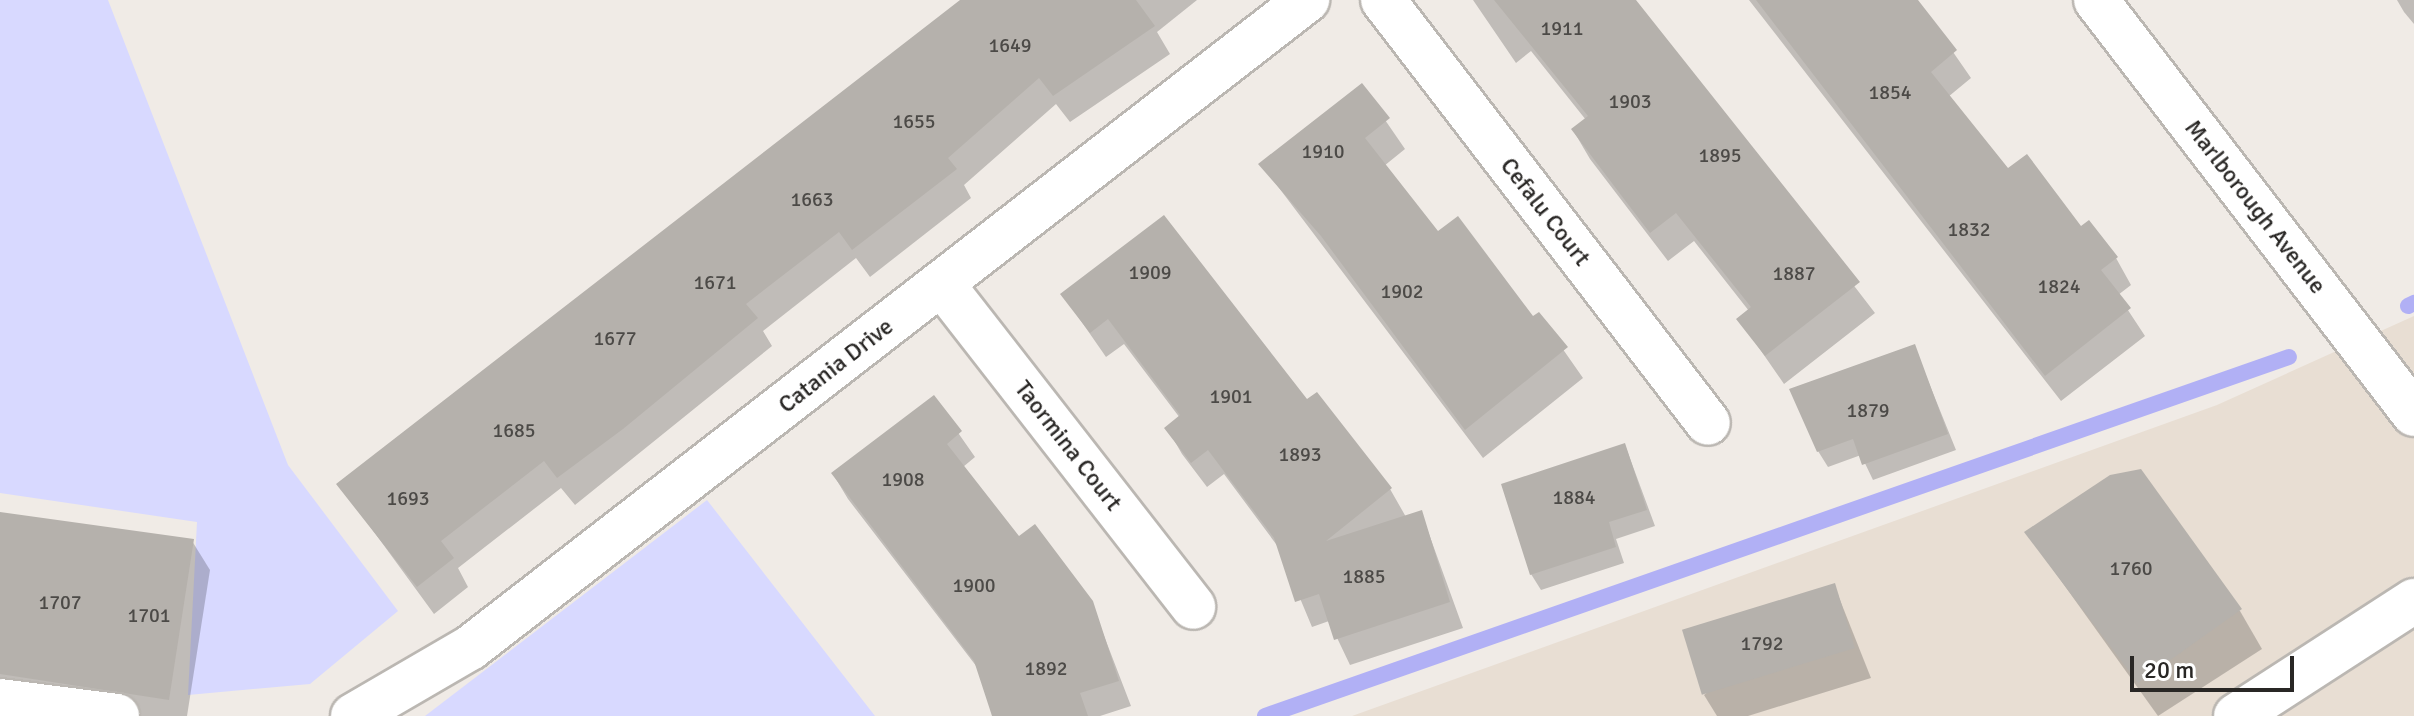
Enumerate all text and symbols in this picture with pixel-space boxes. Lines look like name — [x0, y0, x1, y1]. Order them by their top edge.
house number: 1911 — [1540, 16, 1584, 40]
house number: 1649 — [988, 33, 1032, 57]
house number: 1854 — [1868, 80, 1912, 104]
house number: 1903 — [1608, 89, 1652, 113]
house number: 1655 — [892, 109, 936, 133]
street label: Marlborough Avenue — [2178, 114, 2332, 300]
house number: 1910 — [1301, 139, 1345, 163]
house number: 1895 — [1698, 143, 1742, 167]
street label: Cefalu Court — [1494, 152, 1596, 272]
house number: 1663 — [790, 187, 834, 211]
house number: 1832 — [1947, 217, 1991, 241]
house number: 1909 — [1128, 260, 1172, 284]
house number: 1887 — [1772, 261, 1816, 285]
house number: 1671 — [693, 270, 737, 294]
house number: 1824 — [2037, 274, 2081, 298]
house number: 1902 — [1380, 279, 1424, 303]
street label: Catania Drive — [773, 312, 899, 420]
house number: 1677 — [593, 326, 637, 350]
street label: Taormina Court — [1008, 375, 1128, 517]
house number: 1901 — [1209, 384, 1253, 408]
house number: 1879 — [1846, 398, 1890, 422]
house number: 1685 — [492, 418, 536, 442]
house number: 1893 — [1278, 442, 1322, 466]
house number: 1908 — [881, 467, 925, 491]
house number: 1884 — [1552, 485, 1596, 509]
house number: 1693 — [386, 486, 430, 510]
house number: 1760 — [2109, 556, 2153, 580]
house number: 1885 — [1342, 564, 1386, 588]
house number: 1900 — [952, 573, 996, 597]
house number: 1707 — [38, 590, 82, 614]
house number: 1701 — [127, 603, 171, 627]
house number: 1792 — [1740, 631, 1784, 655]
scale bar — [2134, 640, 2298, 690]
text: 20 m — [2144, 655, 2194, 685]
house number: 1892 — [1024, 656, 1068, 680]

